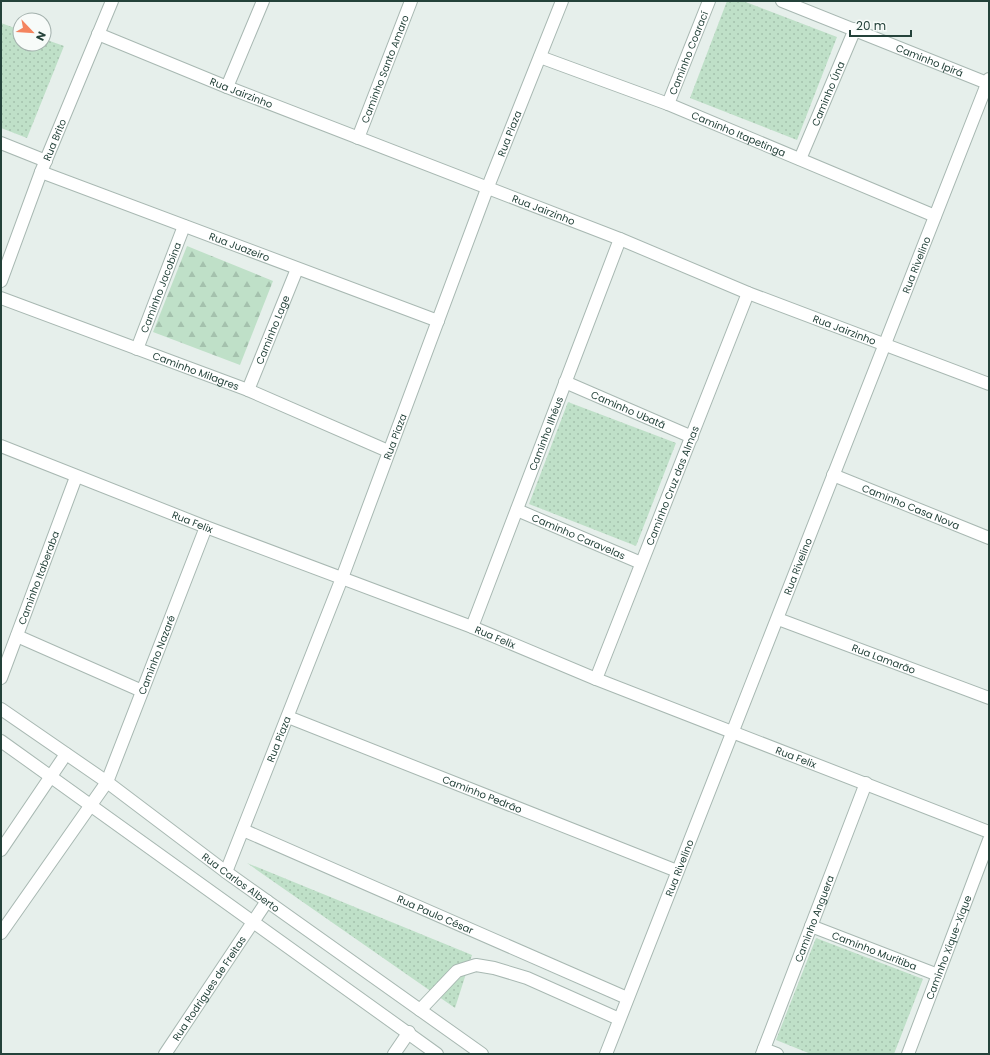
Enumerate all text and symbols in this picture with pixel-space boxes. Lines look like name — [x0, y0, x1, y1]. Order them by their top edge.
street label: Caminho Coarací — [665, 8, 712, 97]
north arrow — [12, 12, 52, 52]
scale bar — [850, 12, 911, 38]
street label: Caminho Santo Amaro — [357, 13, 413, 125]
text: 20 m — [856, 17, 886, 34]
text: N — [32, 29, 50, 43]
street label: Caminho Ipirá — [894, 40, 965, 81]
street label: Caminho Úna — [808, 59, 848, 129]
street label: Rua Jairzinho — [208, 74, 275, 112]
street label: Rua Piaza — [494, 108, 526, 159]
street label: Caminho Itapetinga — [689, 108, 788, 161]
street label: Rua Brito — [39, 117, 70, 163]
street label: Rua Jairzinho — [510, 191, 577, 229]
street label: Rua Juazeiro — [207, 229, 272, 265]
street label: Rua Rivelino — [899, 234, 934, 296]
street label: Caminho Jacobina — [137, 240, 185, 335]
street label: Caminho Lage — [252, 293, 294, 367]
street label: Rua Jairzinho — [811, 311, 878, 349]
street label: Caminho Milagres — [150, 348, 241, 394]
street label: Caminho Ubatã — [588, 387, 668, 433]
street label: Caminho Ilhéus — [525, 394, 567, 473]
street label: Rua Piaza — [380, 411, 411, 462]
street label: Caminho Cruz das Almas — [642, 424, 703, 548]
street label: Caminho Casa Nova — [860, 480, 962, 533]
street label: Rua Felix — [170, 507, 215, 537]
street label: Caminho Caravelas — [529, 510, 628, 563]
street label: Caminho Itaberaba — [15, 529, 63, 627]
street label: Rua Rivelino — [780, 536, 816, 597]
street label: Caminho Nazaré — [135, 613, 179, 697]
street label: Rua Felix — [473, 622, 518, 653]
street label: Rua Lamarão — [850, 640, 918, 678]
street label: Rua Piaza — [263, 714, 295, 764]
street label: Rua Felix — [773, 743, 819, 772]
street label: Caminho Pedrão — [440, 772, 524, 817]
street label: Rua Rivelino — [662, 837, 698, 899]
street label: Rua Carlos Alberto — [199, 849, 283, 916]
street label: Caminho Anguera — [791, 873, 838, 965]
street label: Rua Paulo César — [395, 891, 476, 938]
street label: Caminho Xique-Xique — [922, 893, 975, 1002]
street label: Caminho Muritiba — [830, 928, 919, 974]
street label: Rua Rodrigues de Freitas — [169, 933, 250, 1044]

